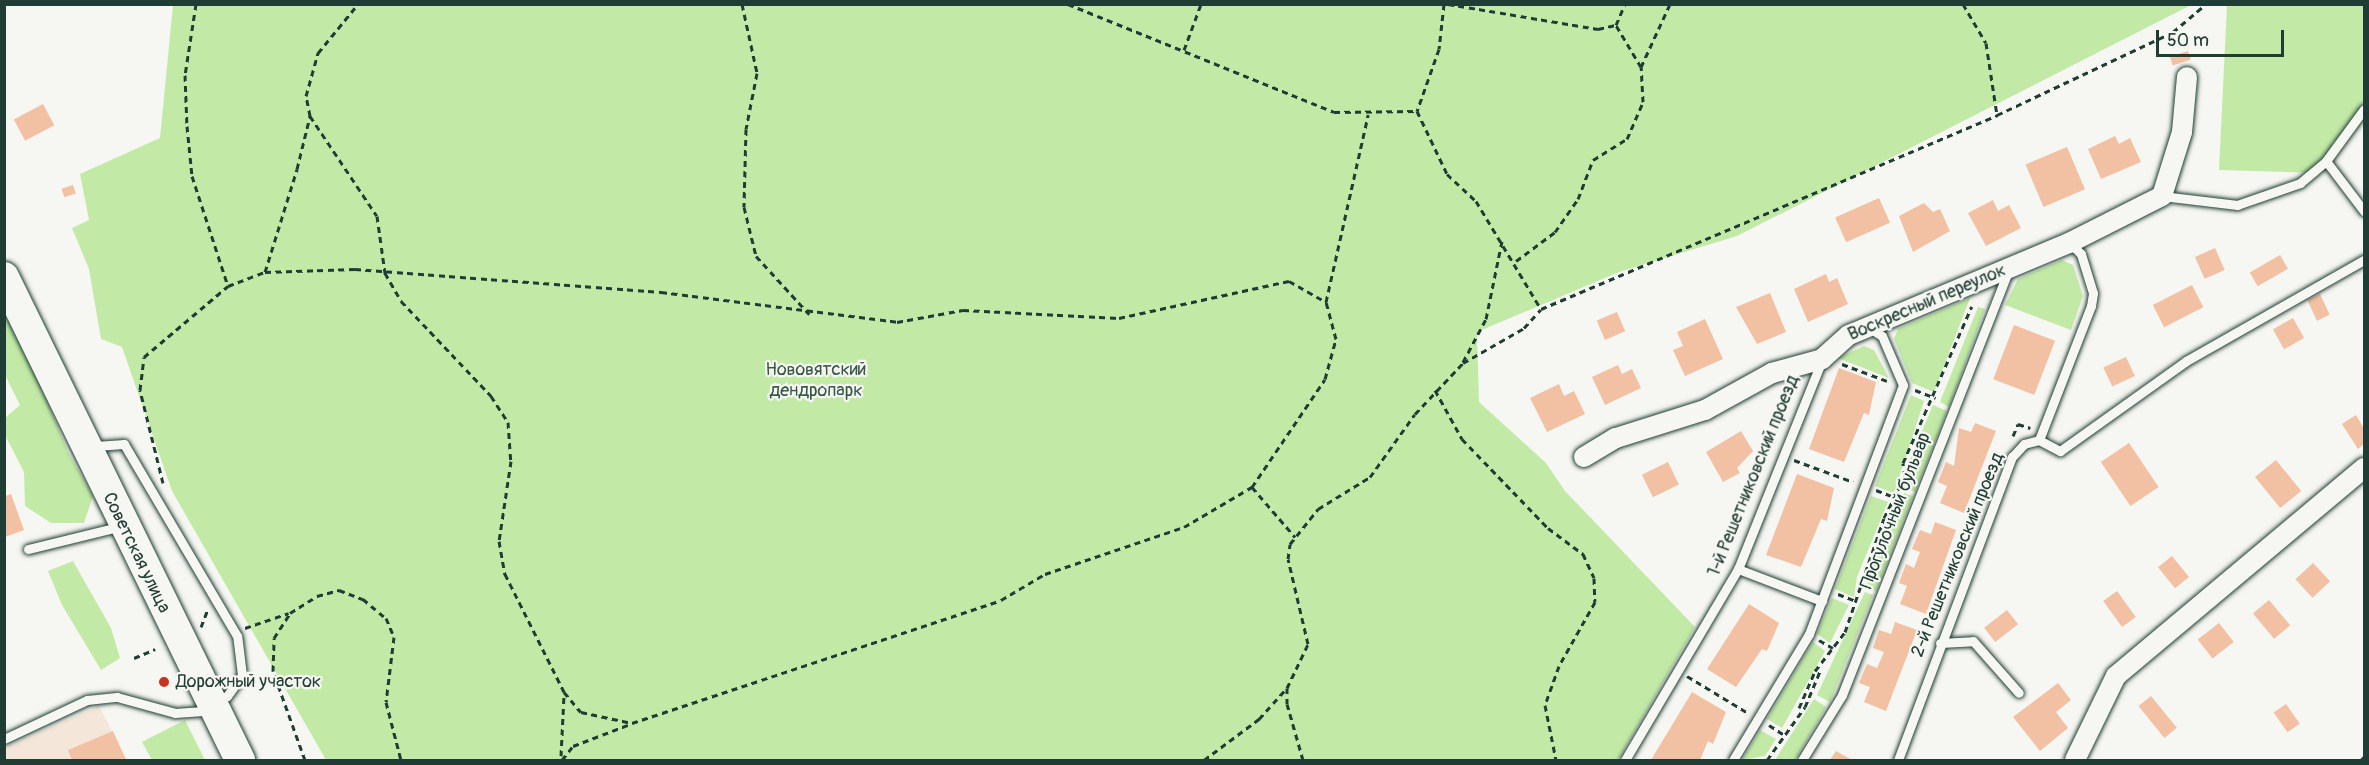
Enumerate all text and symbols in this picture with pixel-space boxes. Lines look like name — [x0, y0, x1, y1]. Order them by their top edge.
scale bar — [2159, 18, 2286, 56]
text: 50 m — [2167, 29, 2209, 52]
street label: Воскресный переулок — [1845, 260, 2009, 346]
park label: Нововятский дендропарк — [766, 360, 866, 403]
street label: 1-й Решетниковский проезд — [1704, 372, 1804, 580]
street label: Прогулочный бульвар — [1856, 430, 1936, 592]
street label: 2-й Решетниковский проезд — [1907, 450, 2009, 660]
street label: Советская улица — [97, 489, 175, 617]
place label: Дорожный участок — [176, 671, 321, 693]
marker: Дорожный участок — [157, 675, 171, 689]

